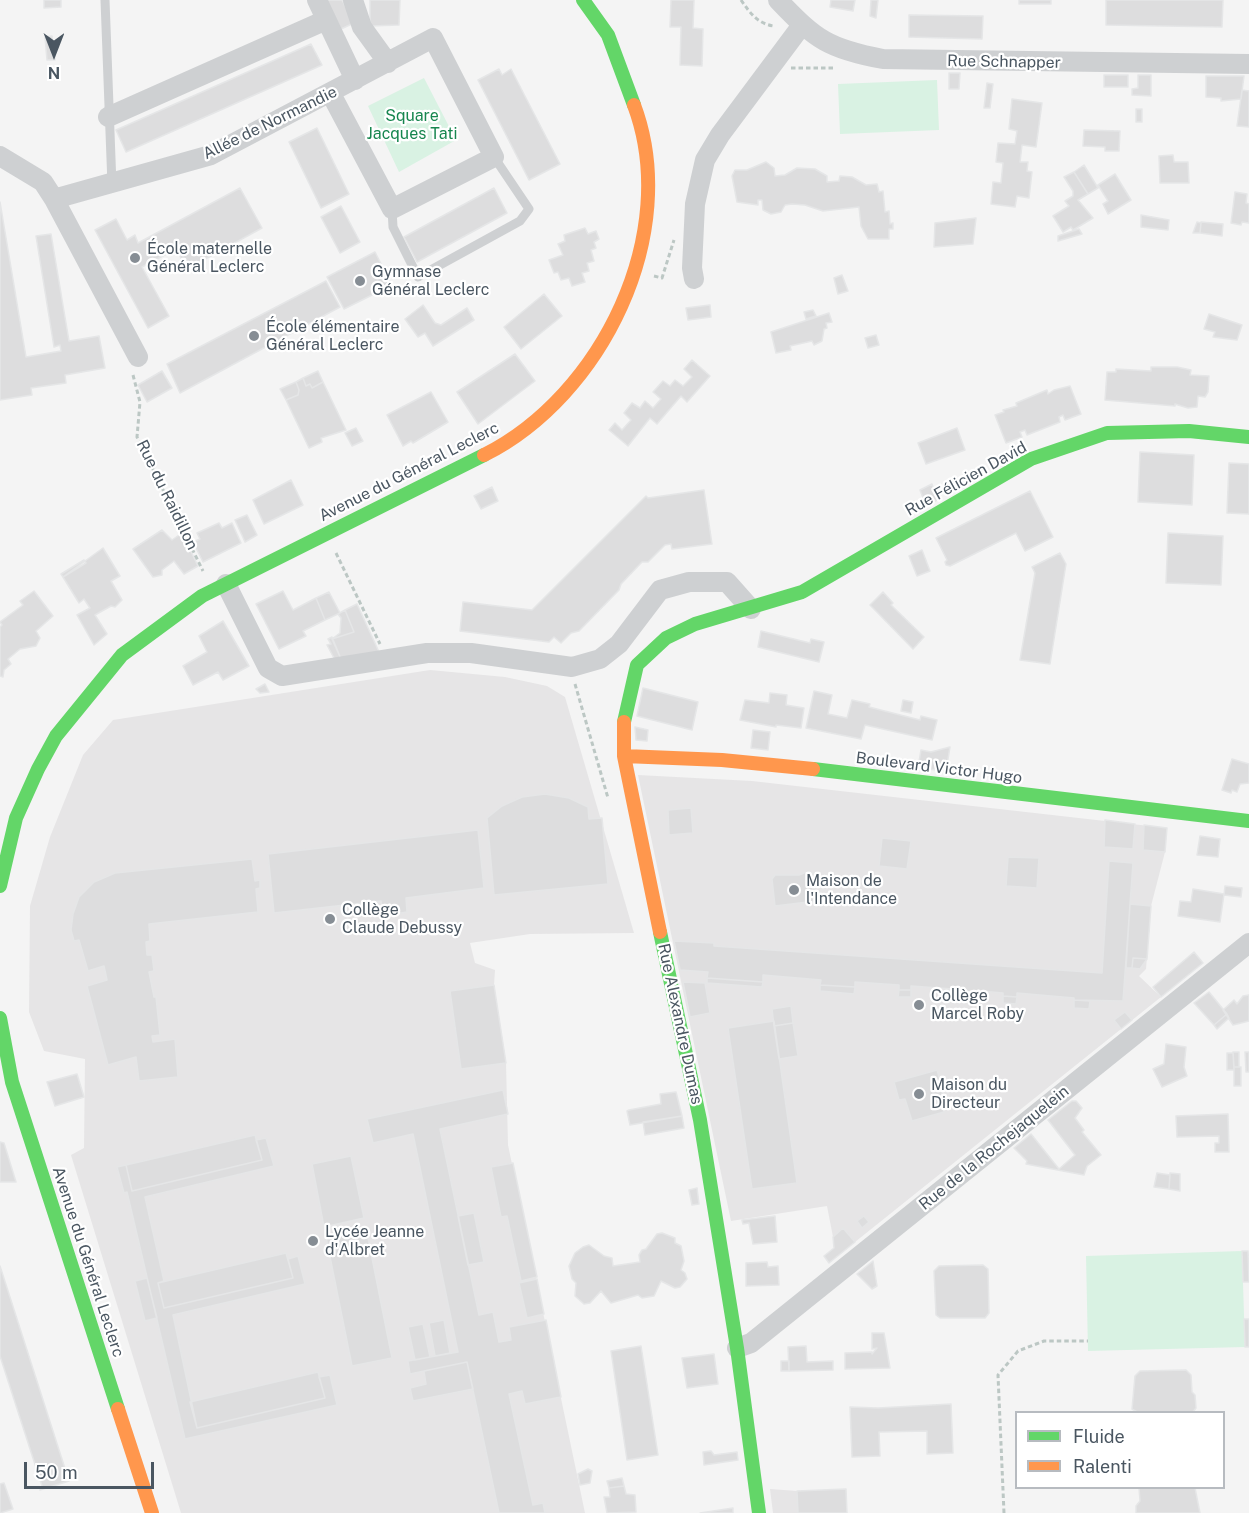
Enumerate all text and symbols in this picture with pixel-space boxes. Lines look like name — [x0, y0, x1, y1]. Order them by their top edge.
north arrow — [24, 24, 84, 84]
street label: Rue Schnapper — [947, 51, 1061, 73]
text: N — [48, 63, 60, 82]
street label: Allée de Normandie — [200, 82, 340, 164]
park label: Square Jacques Tati — [367, 106, 457, 144]
place label: École maternelle Général Leclerc — [147, 239, 272, 277]
marker: École maternelle Général Leclerc — [128, 251, 142, 265]
place label: Gymnase Général Leclerc — [372, 262, 490, 300]
marker: Gymnase Général Leclerc — [353, 274, 367, 288]
place label: École élémentaire Général Leclerc — [266, 317, 400, 355]
marker: École élémentaire Général Leclerc — [247, 329, 261, 343]
street label: Avenue du Général Leclerc — [316, 418, 502, 526]
street label: Rue du Raidillon — [132, 437, 202, 553]
street label: Rue Félicien David — [902, 438, 1030, 520]
street label: Boulevard Victor Hugo — [855, 748, 1023, 788]
place label: Maison de l'Intendance — [806, 871, 897, 909]
marker: Maison de l'Intendance — [787, 883, 801, 897]
place label: Collège Claude Debussy — [342, 900, 462, 938]
marker: Collège Claude Debussy — [323, 912, 337, 926]
street label: Rue Alexandre Dumas — [654, 942, 706, 1106]
place label: Collège Marcel Roby — [931, 986, 1024, 1024]
marker: Collège Marcel Roby — [912, 998, 926, 1012]
place label: Maison du Directeur — [931, 1075, 1007, 1113]
street label: Rue de la Rochejaquelein — [915, 1082, 1073, 1214]
marker: Maison du Directeur — [912, 1087, 926, 1101]
street label: Avenue du Général Leclerc — [48, 1164, 128, 1360]
place label: Lycée Jeanne d'Albret — [325, 1222, 424, 1260]
marker: Lycée Jeanne d'Albret — [306, 1234, 320, 1248]
legend — [1015, 1411, 1225, 1489]
text: Fluide — [1073, 1426, 1125, 1447]
scale bar — [27, 1450, 158, 1488]
text: Ralenti — [1073, 1456, 1132, 1477]
text: 50 m — [35, 1462, 78, 1483]

